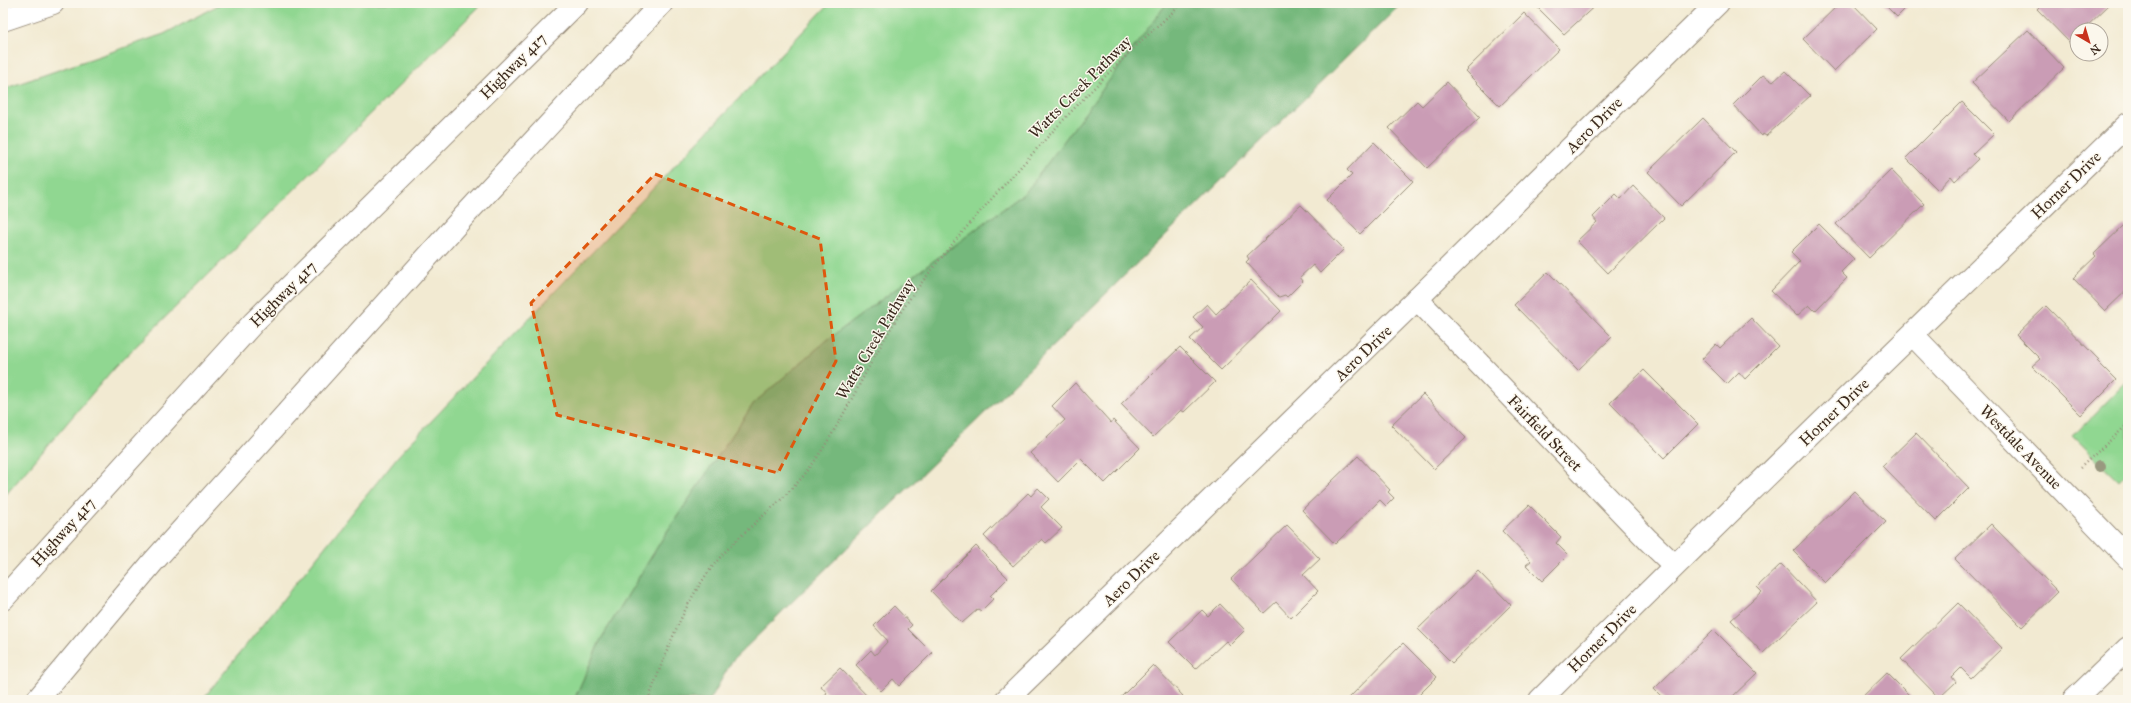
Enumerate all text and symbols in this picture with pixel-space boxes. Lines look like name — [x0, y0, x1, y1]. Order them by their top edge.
north arrow — [2069, 22, 2109, 62]
street label: Highway 417 — [476, 29, 551, 104]
street label: Watts Creek Pathway — [1025, 31, 1136, 142]
text: N — [2087, 41, 2103, 58]
street label: Aero Drive — [1561, 93, 1626, 158]
street label: Horner Drive — [2027, 147, 2105, 223]
street label: Highway 417 — [246, 257, 321, 332]
street label: Watts Creek Pathway — [832, 275, 919, 403]
street label: Aero Drive — [1330, 321, 1396, 385]
street label: Horner Drive — [1795, 374, 1873, 450]
street label: Fairfield Street — [1504, 391, 1586, 475]
street label: Westdale Avenue — [1976, 401, 2066, 493]
street label: Highway 417 — [27, 494, 100, 571]
street label: Aero Drive — [1098, 546, 1164, 610]
street label: Horner Drive — [1564, 599, 1641, 676]

